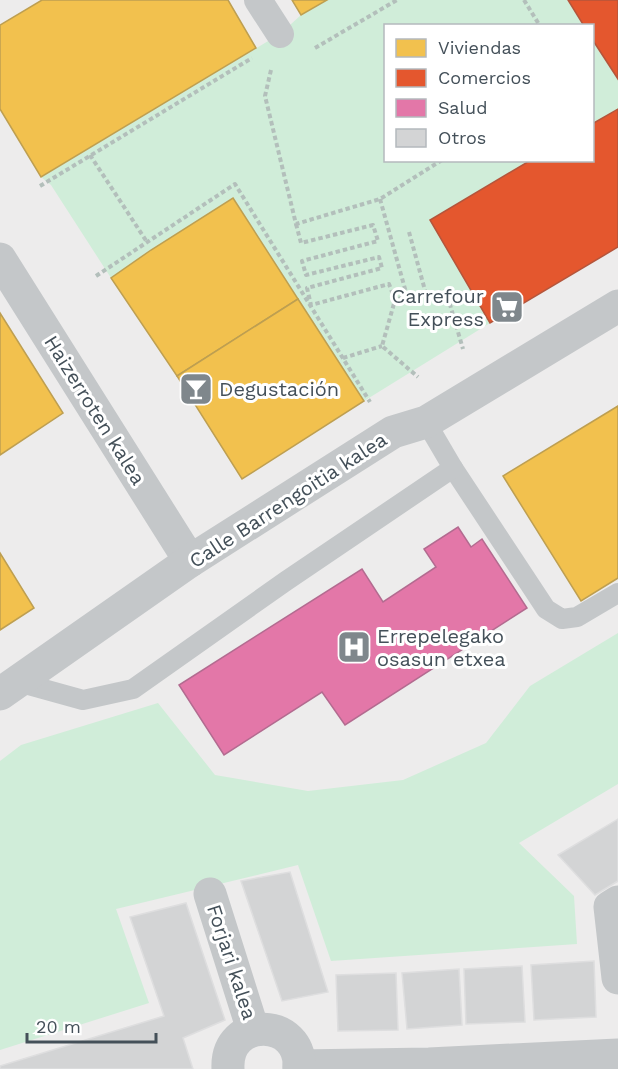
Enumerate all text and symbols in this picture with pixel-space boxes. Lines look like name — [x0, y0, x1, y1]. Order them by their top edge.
legend — [384, 24, 594, 162]
text: Viviendas — [438, 37, 521, 58]
text: Comercios — [438, 67, 531, 88]
text: Salud — [438, 97, 487, 118]
text: Otros — [438, 127, 486, 148]
place label: Carrefour Express — [391, 284, 484, 331]
supermarket icon: Carrefour Express — [489, 289, 525, 325]
street label: Haizerroten kalea — [39, 331, 151, 489]
bar icon: Degustación — [178, 371, 214, 407]
place label: Degustación — [219, 377, 339, 401]
street label: Calle Barrengoitia kalea — [185, 427, 391, 573]
place label: Errepelegako osasun etxea — [377, 624, 506, 671]
hospital icon: Errepelegako osasun etxea — [336, 629, 372, 665]
street label: Forjari kalea — [202, 901, 262, 1023]
scale bar — [27, 1006, 156, 1044]
text: 20 m — [36, 1016, 81, 1037]

